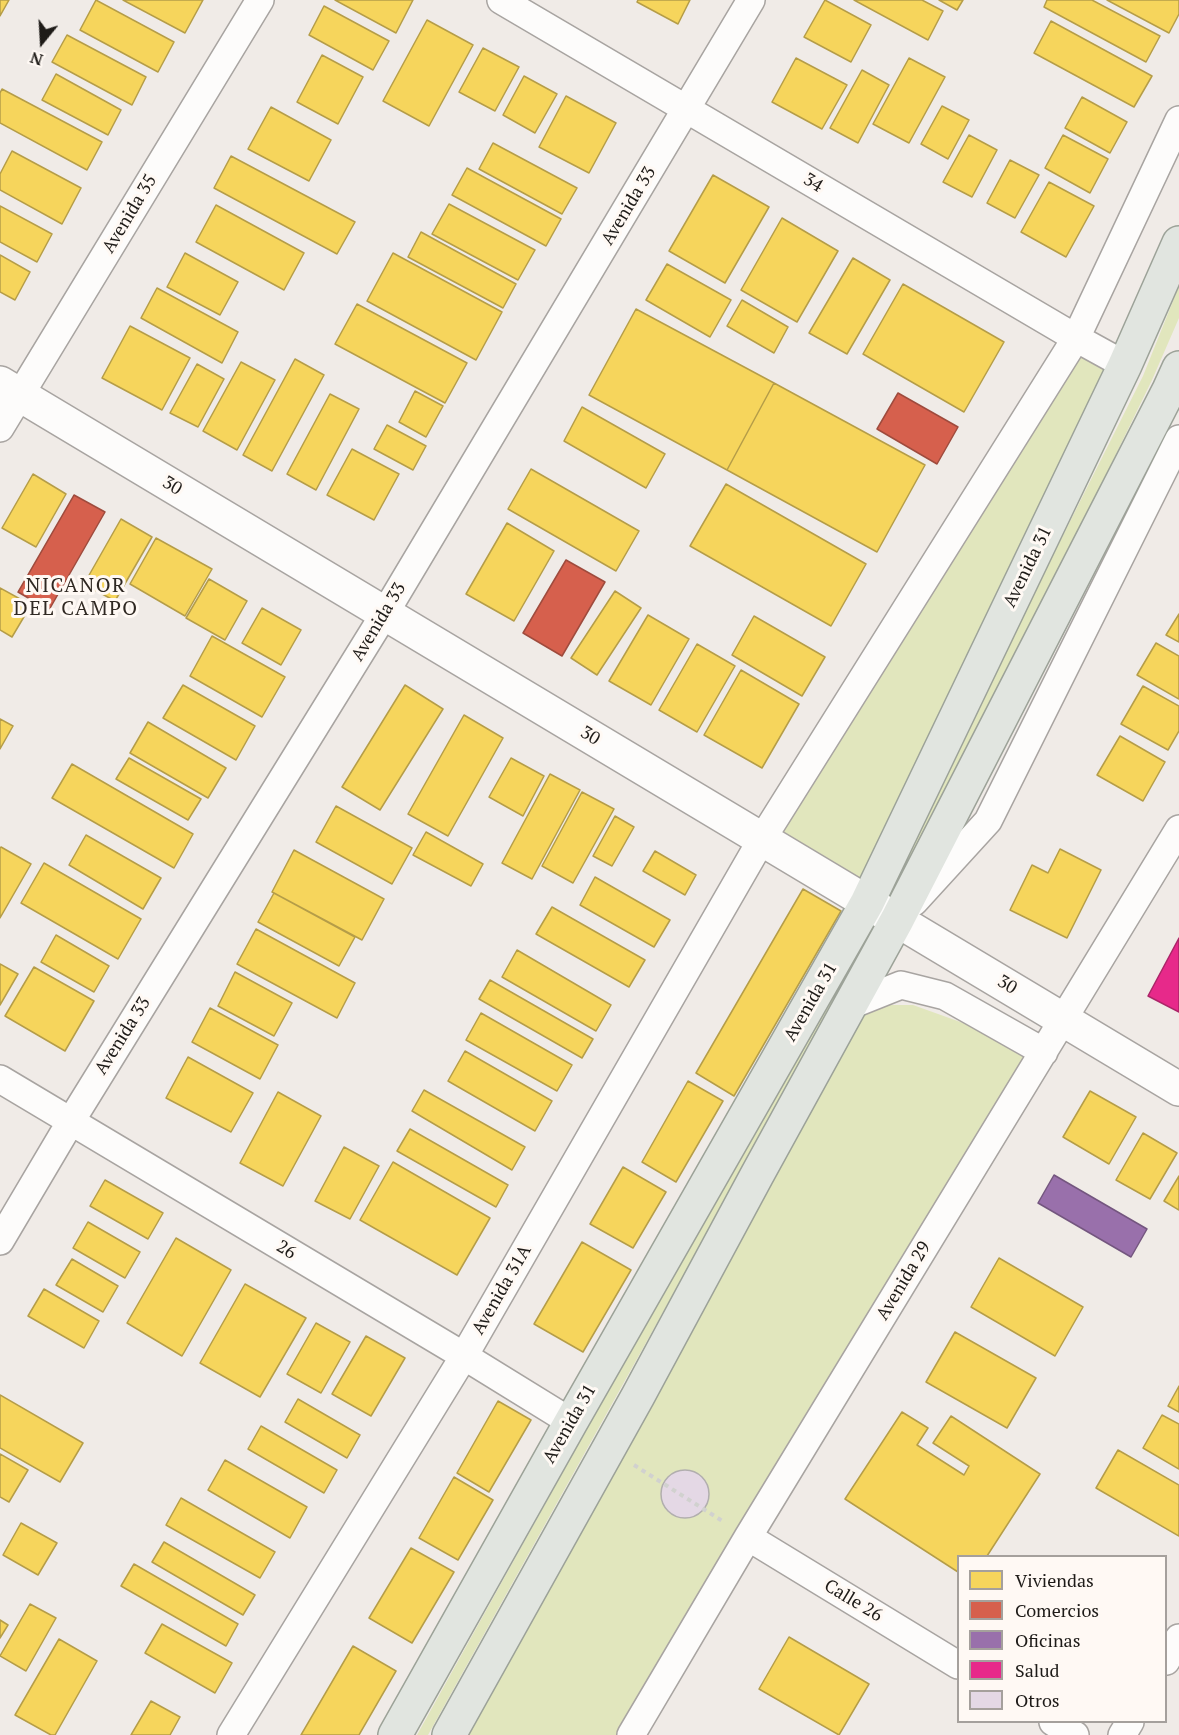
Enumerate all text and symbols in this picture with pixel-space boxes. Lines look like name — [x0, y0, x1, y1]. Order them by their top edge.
north arrow — [12, 12, 72, 72]
text: N — [27, 47, 46, 71]
street label: Avenida 33 — [597, 163, 661, 249]
street label: 34 — [799, 169, 827, 197]
street label: Avenida 35 — [98, 171, 162, 257]
street label: 30 — [158, 472, 186, 500]
street label: Avenida 31 — [999, 523, 1057, 611]
district label: NICANOR DEL CAMPO — [14, 574, 138, 621]
street label: Avenida 33 — [347, 579, 411, 665]
street label: 30 — [576, 722, 604, 750]
street label: Avenida 31 — [780, 959, 842, 1045]
street label: 30 — [993, 971, 1021, 999]
street label: Avenida 33 — [91, 993, 155, 1079]
street label: 26 — [272, 1236, 300, 1264]
street label: Avenida 29 — [872, 1238, 936, 1324]
street label: Avenida 31A — [468, 1241, 536, 1339]
street label: Avenida 31 — [539, 1381, 601, 1467]
legend — [957, 1555, 1167, 1723]
text: Viviendas — [1015, 1568, 1094, 1592]
street label: Calle 26 — [820, 1575, 886, 1627]
text: Comercios — [1015, 1598, 1099, 1622]
text: Oficinas — [1015, 1628, 1081, 1652]
text: Salud — [1015, 1658, 1059, 1682]
text: Otros — [1015, 1688, 1060, 1712]

